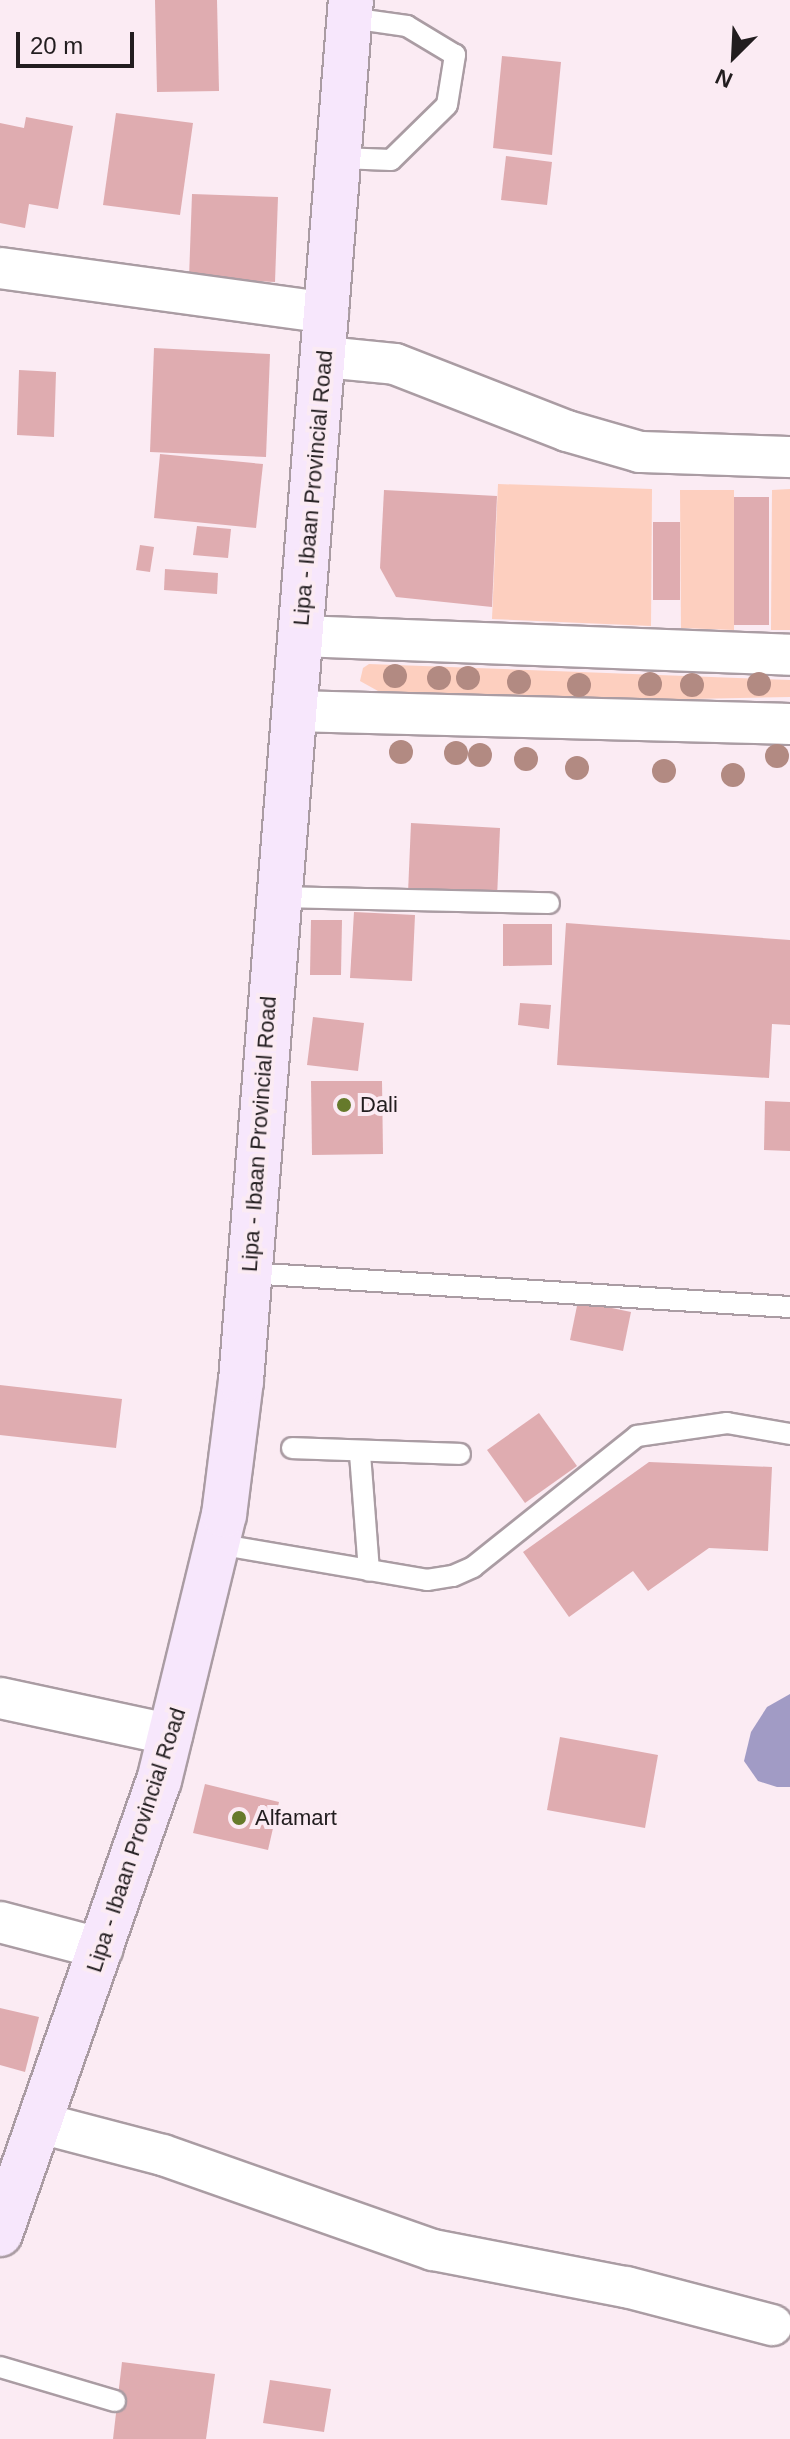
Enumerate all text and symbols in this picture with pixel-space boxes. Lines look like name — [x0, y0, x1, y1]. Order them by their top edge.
scale bar — [20, 16, 138, 66]
north arrow — [694, 16, 774, 96]
text: 20 m — [30, 32, 83, 59]
text: N — [712, 64, 736, 93]
street label: Lipa - Ibaan Provincial Road — [288, 349, 338, 627]
street label: Lipa - Ibaan Provincial Road — [236, 995, 282, 1273]
place label: Dali — [360, 1092, 398, 1118]
marker: Dali — [335, 1096, 353, 1114]
street label: Lipa - Ibaan Provincial Road — [81, 1704, 191, 1976]
place label: Alfamart — [255, 1805, 337, 1831]
marker: Alfamart — [230, 1809, 248, 1827]

